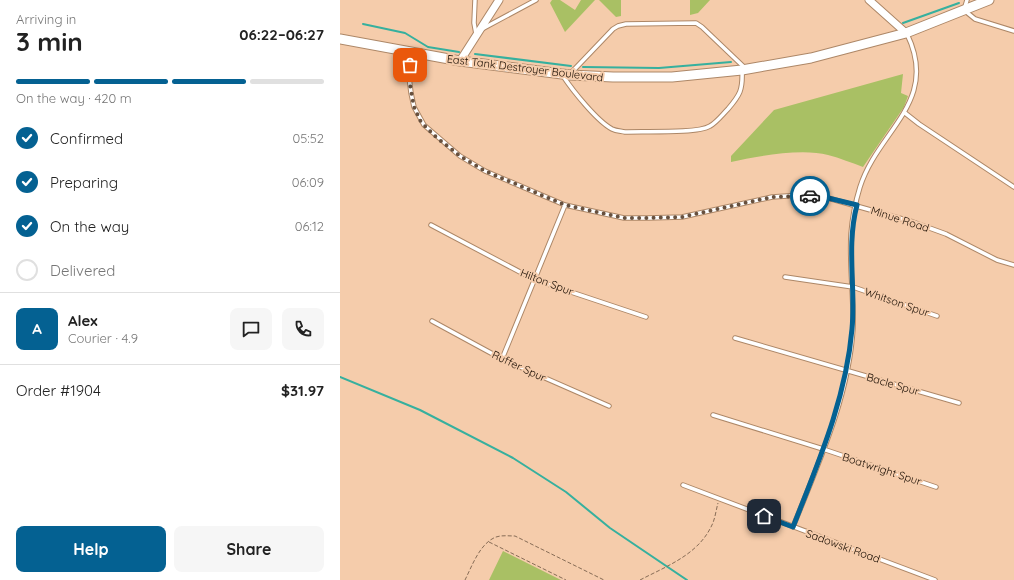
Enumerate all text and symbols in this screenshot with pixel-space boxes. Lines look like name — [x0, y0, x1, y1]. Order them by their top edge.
text: Arriving in — [16, 11, 76, 27]
text: 3 min — [16, 25, 83, 58]
text: 06:22–06:27 — [239, 25, 324, 44]
pin — [393, 48, 427, 82]
street label: East Tank Destroyer Boulevard — [446, 51, 604, 85]
icon: bag — [399, 54, 421, 76]
text: On the way · 420 m — [16, 90, 132, 106]
icon: check — [16, 127, 38, 149]
text: Confirmed — [50, 129, 123, 148]
text: 05:52 — [292, 130, 324, 146]
icon: check — [16, 171, 38, 193]
text: Preparing — [50, 173, 118, 192]
text: 06:09 — [292, 174, 324, 190]
courier — [790, 176, 830, 216]
icon: car — [799, 185, 821, 207]
street label: Minue Road — [869, 203, 931, 235]
icon: check — [16, 215, 38, 237]
text: On the way — [50, 217, 129, 236]
text: 06:12 — [295, 218, 324, 234]
text: Delivered — [50, 261, 115, 280]
street label: Hilton Spur — [518, 265, 576, 299]
street label: Whitson Spur — [863, 284, 932, 320]
button: chat — [230, 308, 272, 350]
button: phone — [282, 308, 324, 350]
text: Alex — [68, 311, 98, 330]
text: A — [32, 319, 42, 338]
text: Courier · 4.9 — [68, 330, 138, 346]
street label: Ruffer Spur — [490, 347, 549, 385]
street label: Bacle Spur — [865, 370, 922, 398]
text: Order #1904 — [16, 381, 101, 400]
text: $31.97 — [281, 381, 324, 400]
street label: Boatwright Spur — [841, 450, 924, 489]
pin — [747, 499, 781, 533]
icon: home — [753, 505, 775, 527]
button: Help — [16, 526, 166, 572]
button: Share — [174, 526, 324, 572]
street label: Sadowski Road — [804, 526, 882, 566]

